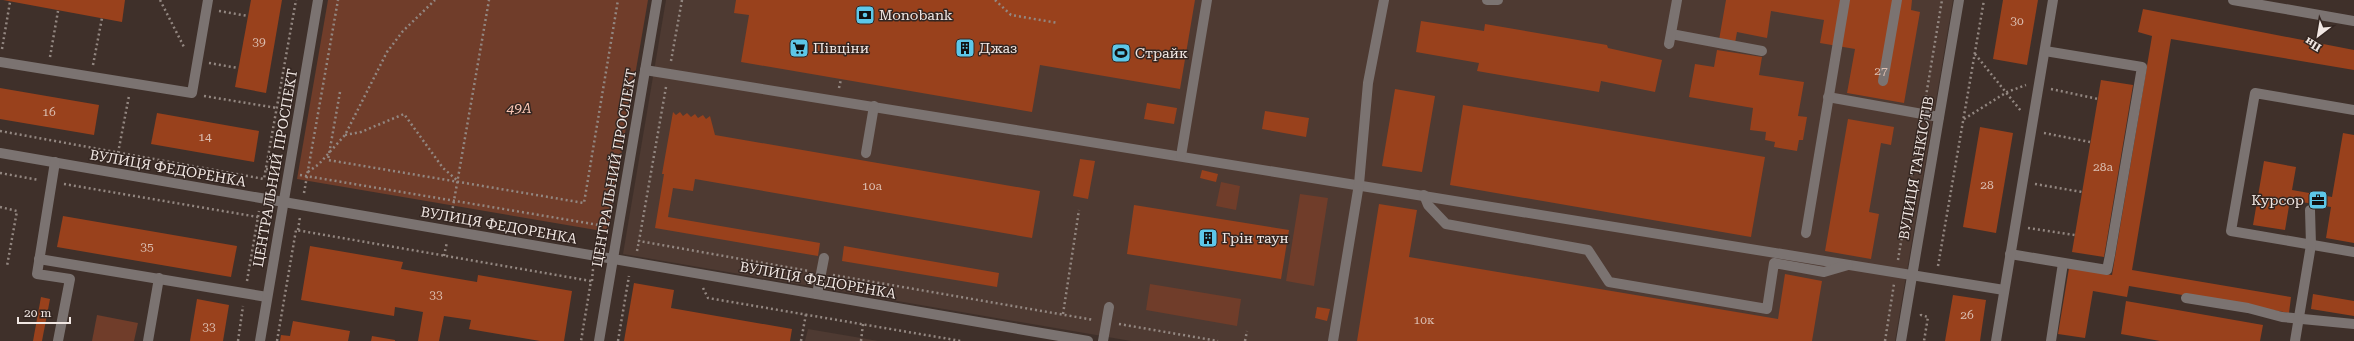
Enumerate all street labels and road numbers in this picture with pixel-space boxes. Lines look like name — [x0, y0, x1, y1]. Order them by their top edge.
street label: ЦЕНТРАЛЬНИЙ ПРОСПЕКТ — [250, 68, 300, 268]
street label: ЦЕНТРАЛЬНИЙ ПРОСПЕКТ — [589, 68, 639, 268]
street label: ВУЛИЦЯ ТАНКІСТІВ — [1895, 95, 1937, 241]
street label: ВУЛИЦЯ ФЕДОРЕНКА — [88, 146, 248, 190]
street label: ВУЛИЦЯ ФЕДОРЕНКА — [419, 203, 579, 247]
street label: ВУЛИЦЯ ФЕДОРЕНКА — [738, 258, 898, 302]

